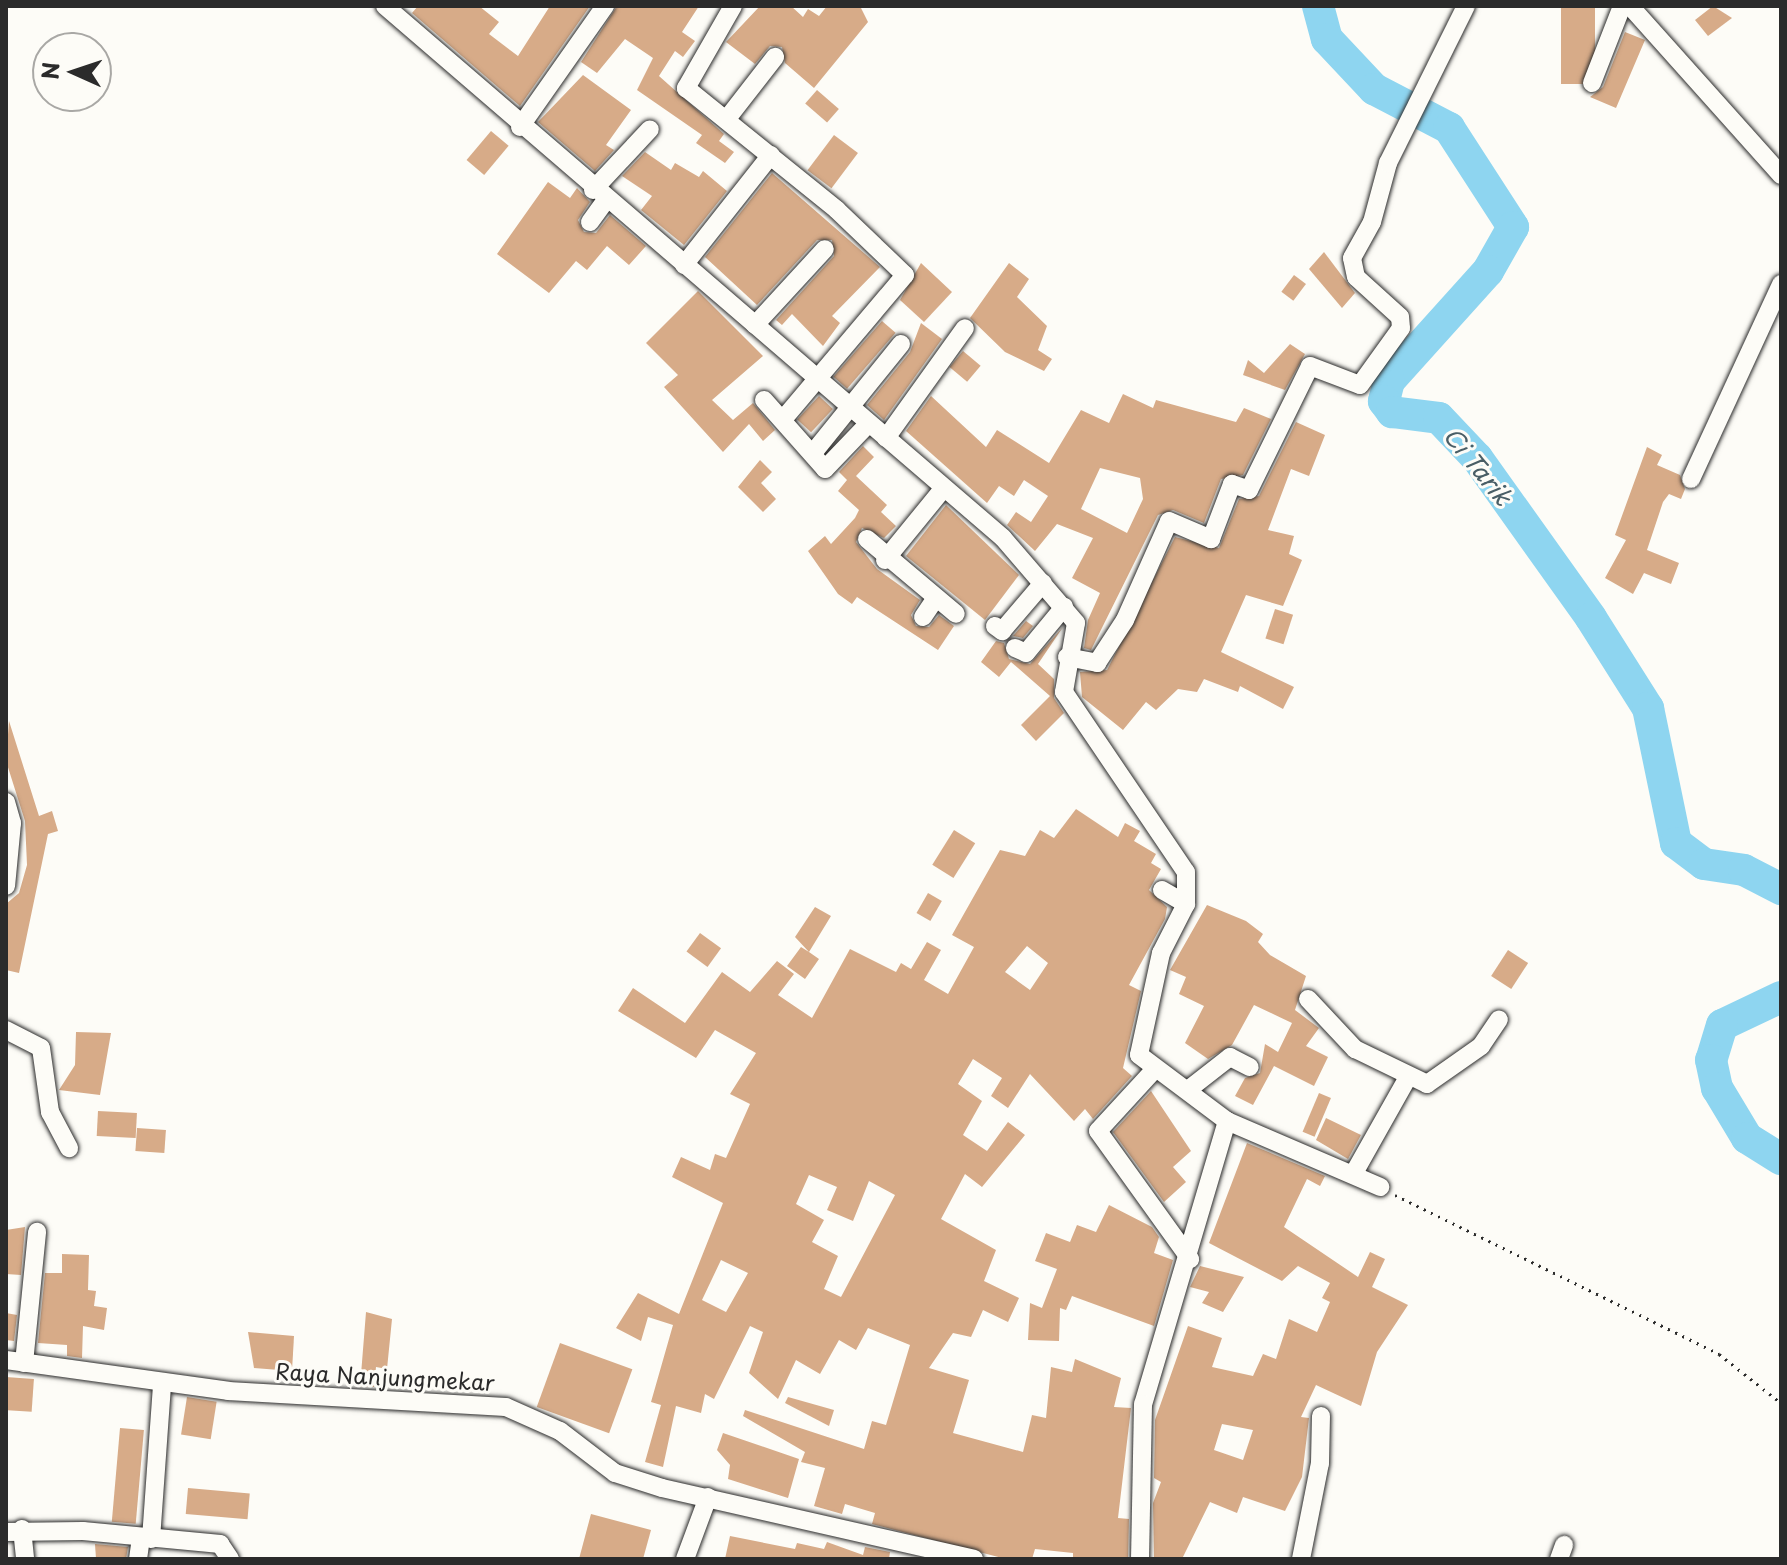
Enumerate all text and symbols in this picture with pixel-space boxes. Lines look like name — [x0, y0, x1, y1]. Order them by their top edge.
north arrow — [32, 32, 112, 112]
text: N — [33, 61, 66, 80]
water label: Ci Tarik — [1438, 421, 1518, 511]
street label: Raya Nanjungmekar — [275, 1357, 495, 1395]

